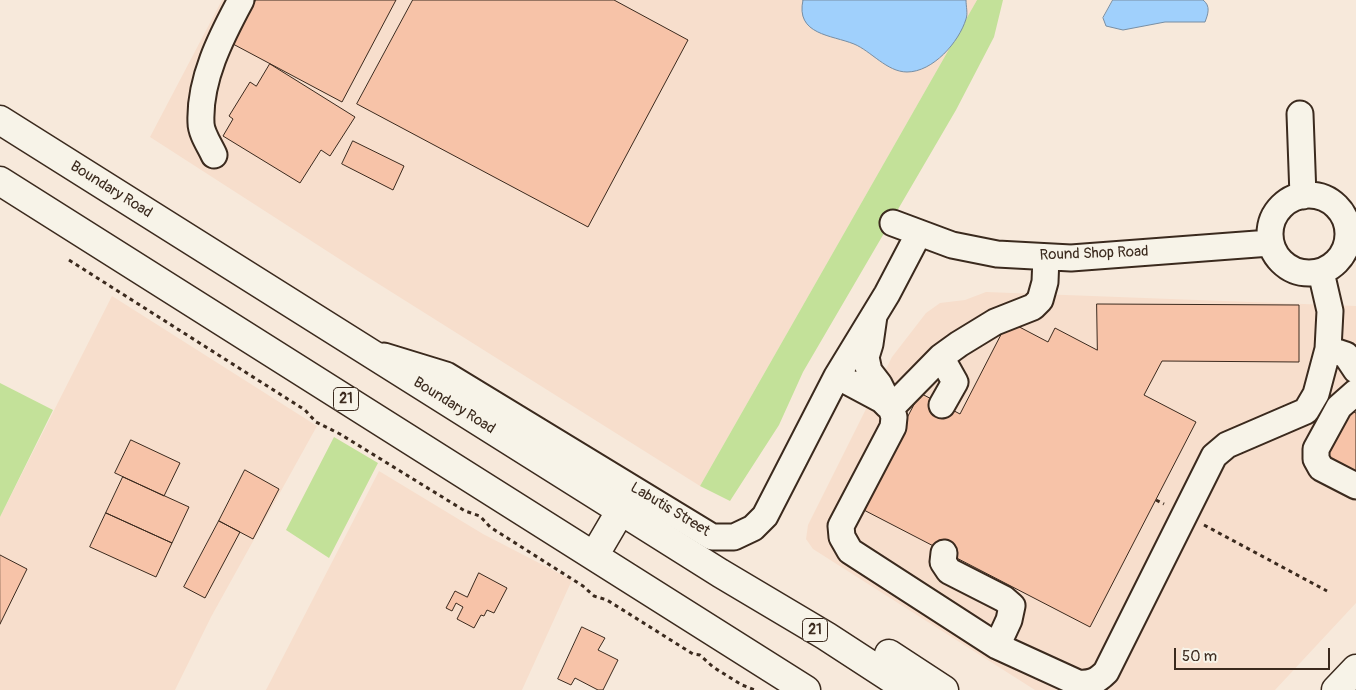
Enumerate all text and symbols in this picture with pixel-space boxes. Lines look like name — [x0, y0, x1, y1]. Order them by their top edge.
street label: Boundary Road — [67, 158, 155, 222]
street label: Round Shop Road — [1039, 243, 1149, 265]
street label: Boundary Road — [410, 374, 498, 438]
road number: 21 — [334, 388, 358, 410]
street label: Labutis Street — [627, 479, 713, 541]
road number: 21 — [802, 618, 828, 642]
scale bar — [1176, 638, 1332, 670]
text: 50 m — [1182, 647, 1217, 666]

